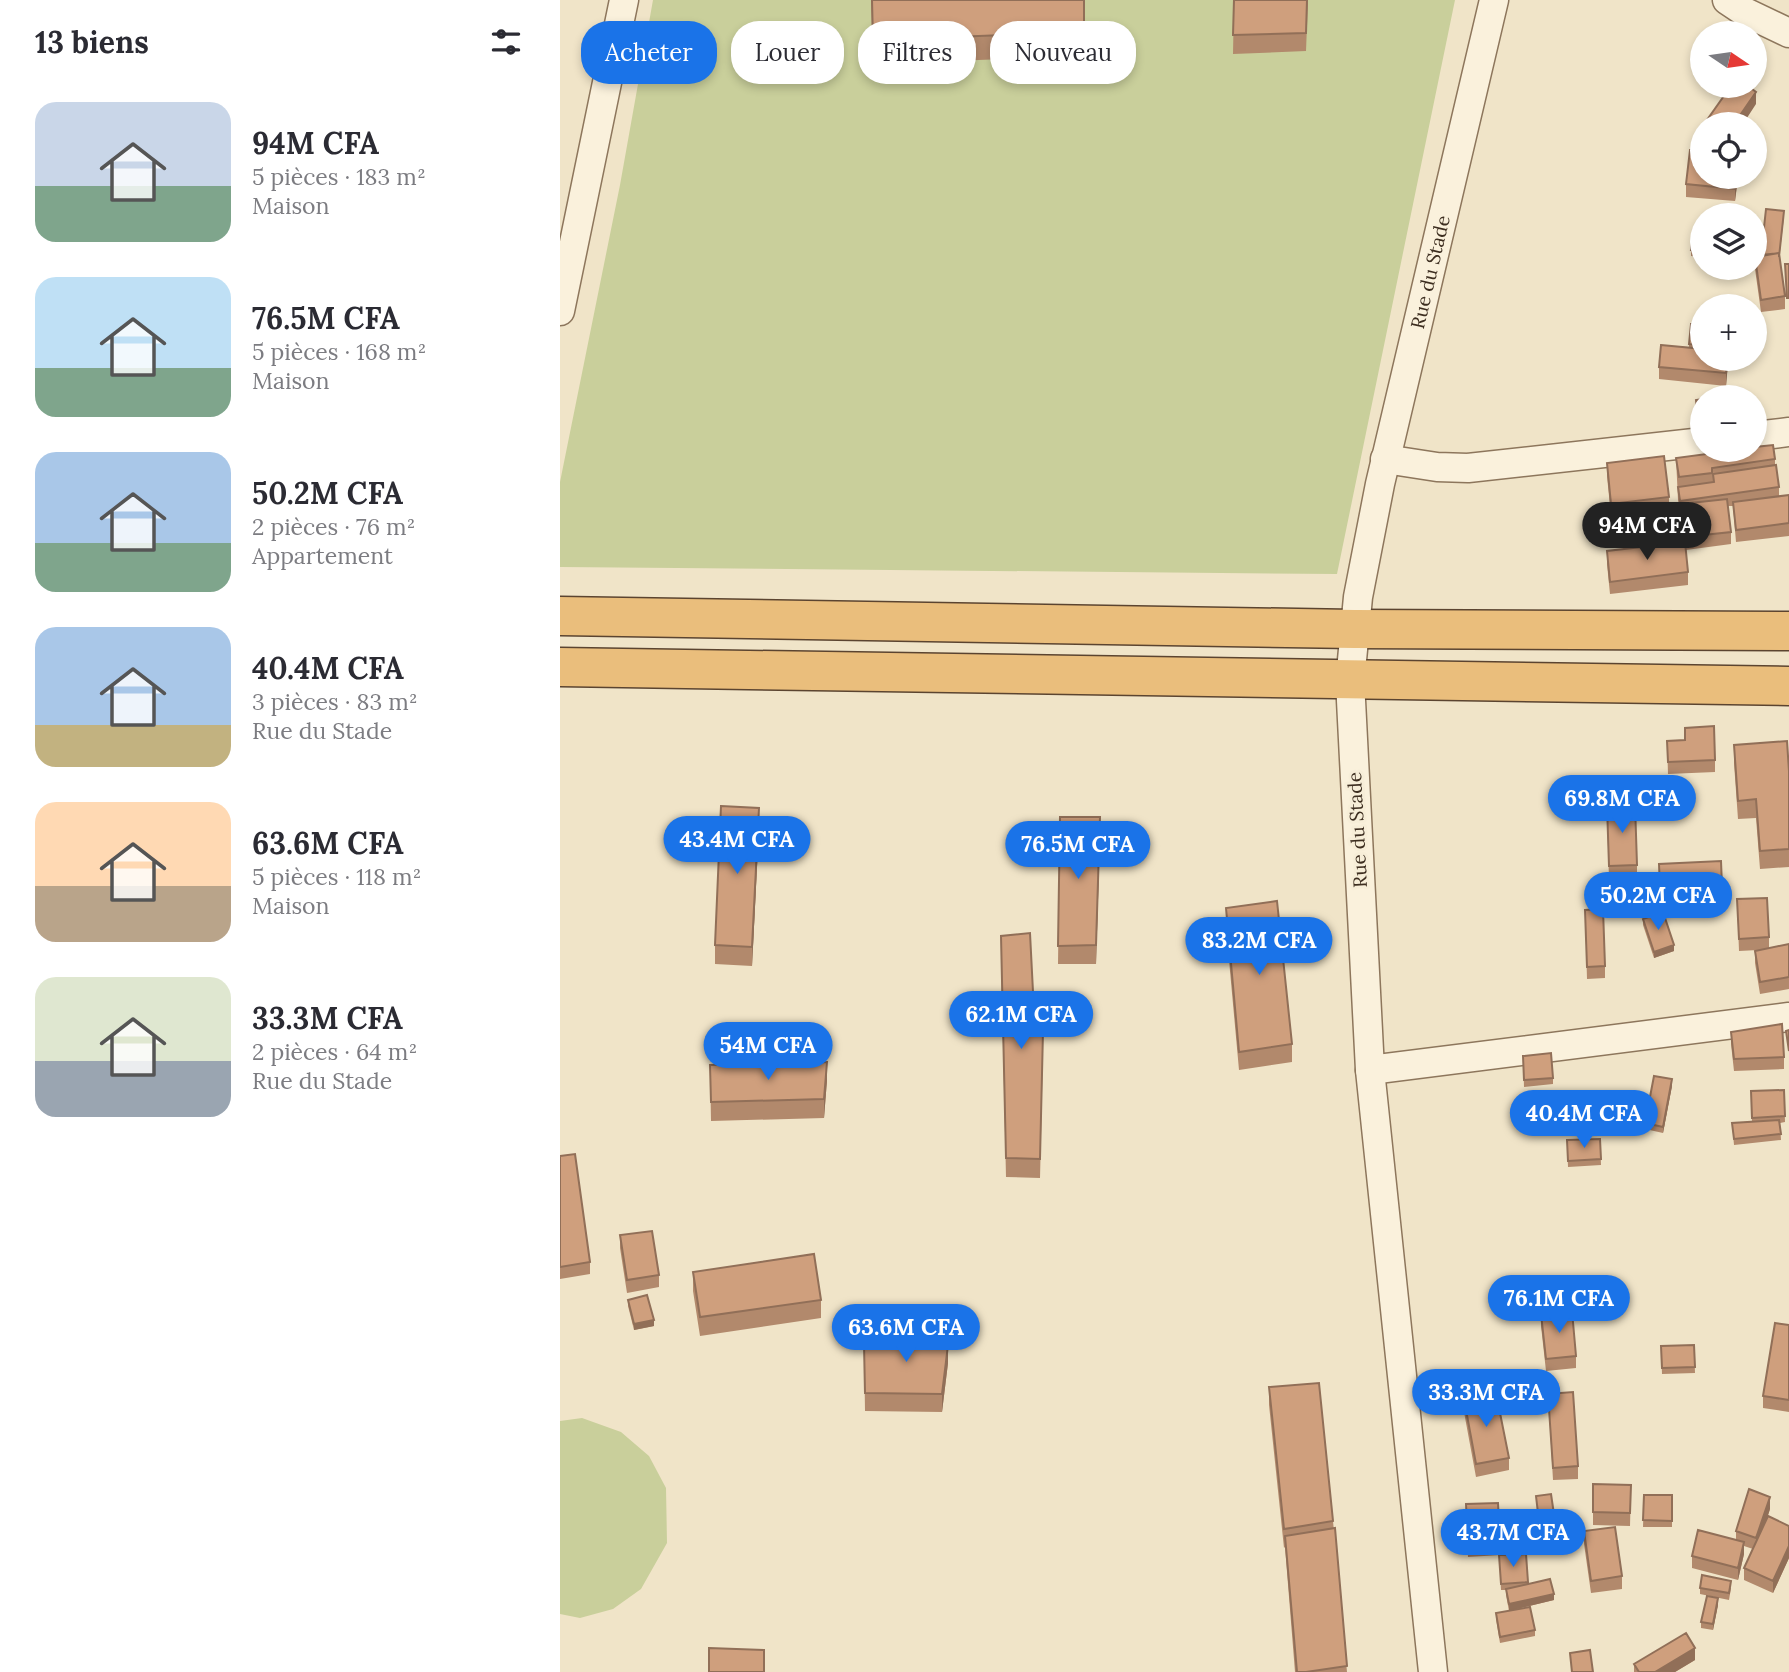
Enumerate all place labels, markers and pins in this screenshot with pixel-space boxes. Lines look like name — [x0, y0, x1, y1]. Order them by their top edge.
pin: 94M CFA — [1582, 503, 1712, 562]
pin: 69.8M CFA — [1542, 776, 1702, 835]
pin: 43.4M CFA — [657, 816, 817, 876]
pin: 76.5M CFA — [998, 822, 1158, 881]
pin: 50.2M CFA — [1578, 872, 1738, 932]
pin: 83.2M CFA — [1179, 918, 1339, 977]
pin: 62.1M CFA — [941, 992, 1101, 1051]
pin: 54M CFA — [703, 1023, 833, 1082]
pin: 40.4M CFA — [1504, 1090, 1664, 1150]
pin: 76.1M CFA — [1479, 1276, 1639, 1335]
pin: 63.6M CFA — [826, 1304, 986, 1364]
pin: 33.3M CFA — [1406, 1370, 1566, 1429]
pin: 43.7M CFA — [1433, 1510, 1593, 1569]

